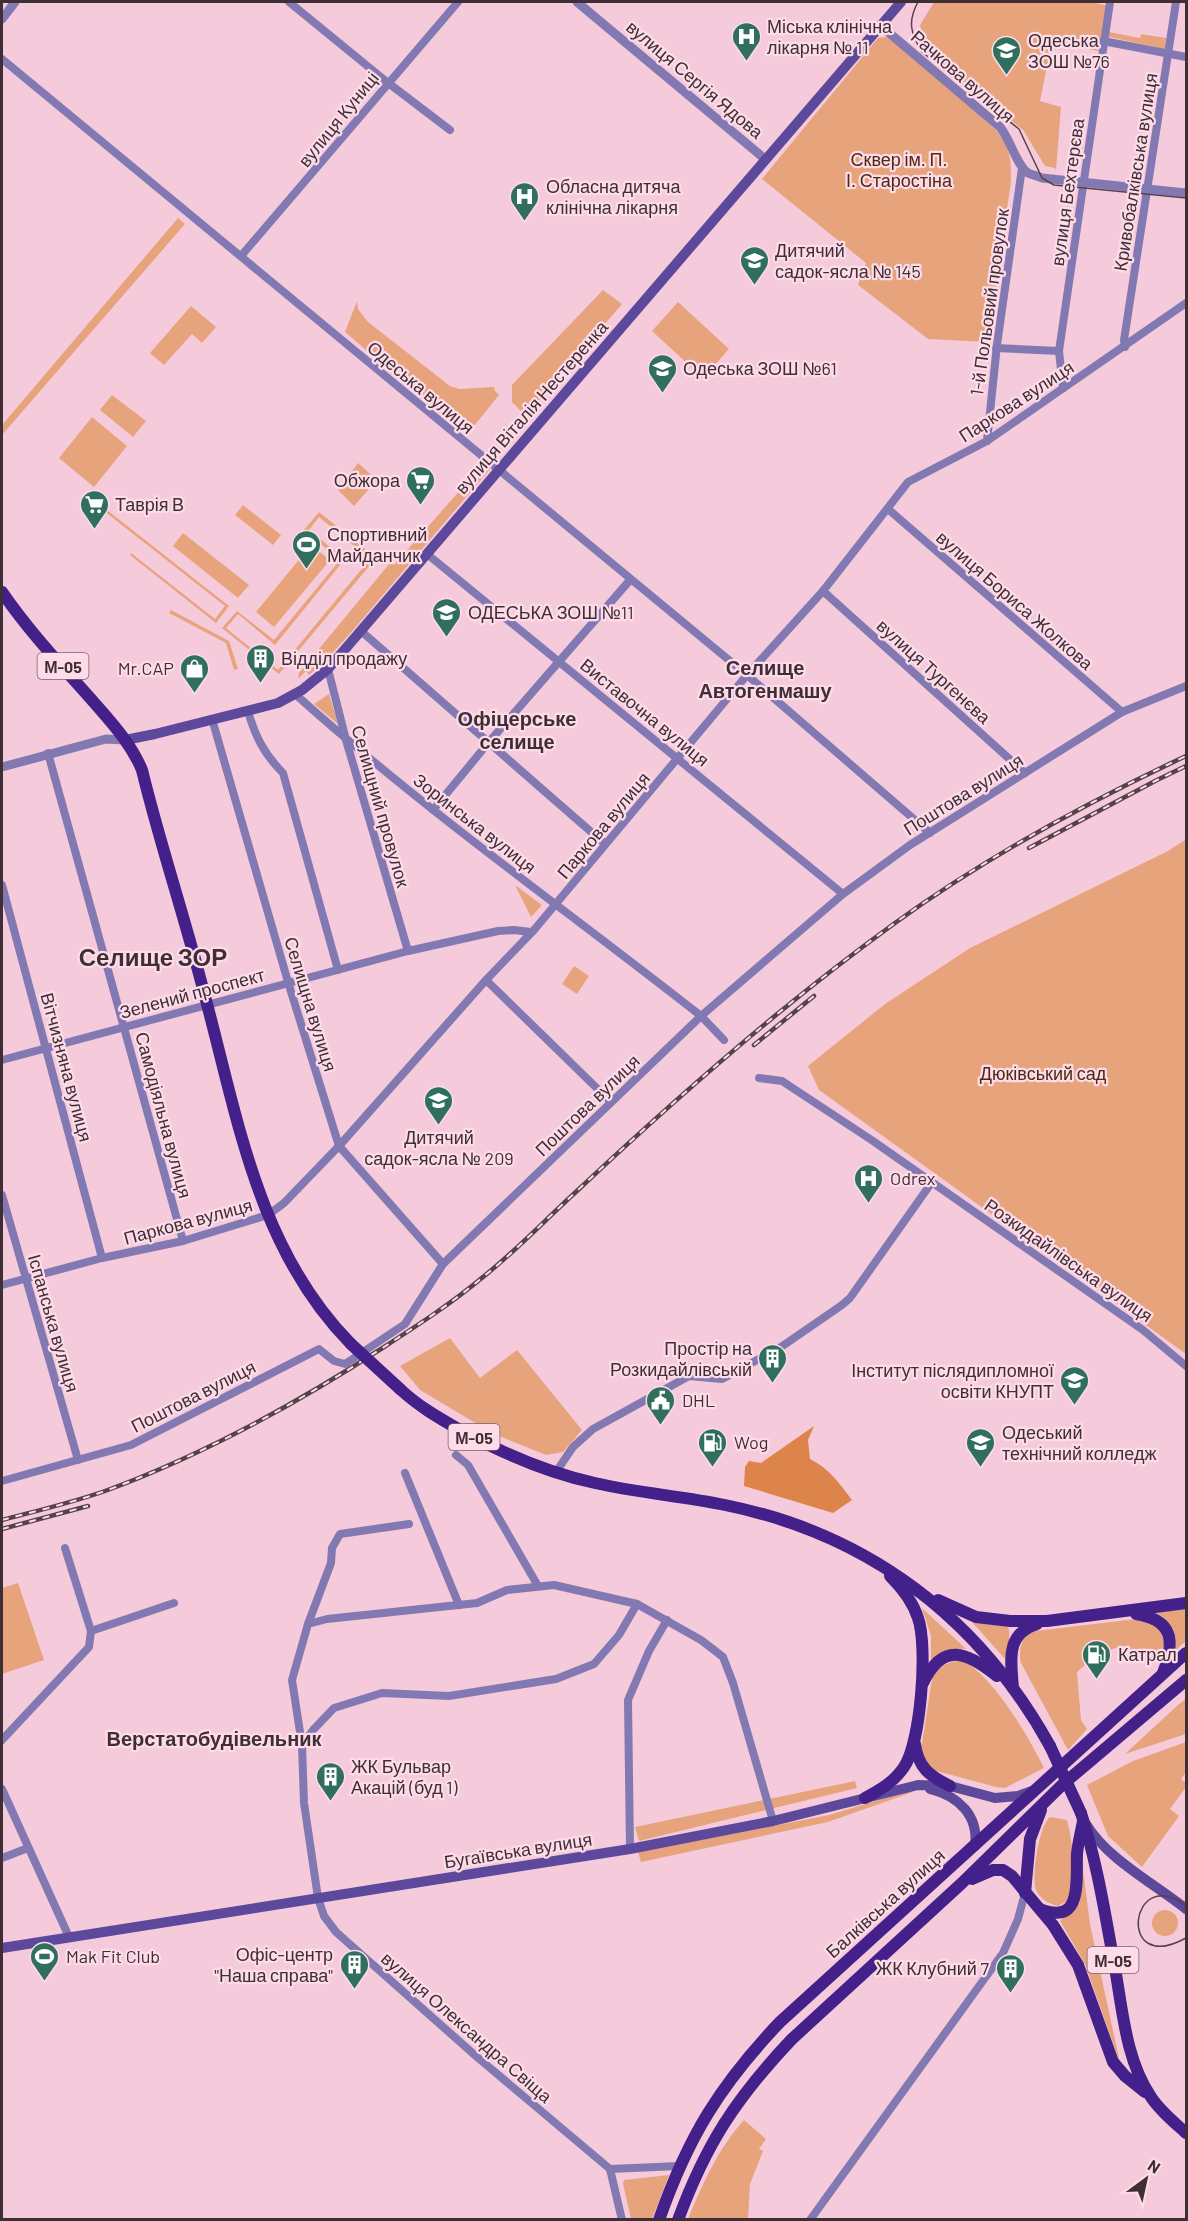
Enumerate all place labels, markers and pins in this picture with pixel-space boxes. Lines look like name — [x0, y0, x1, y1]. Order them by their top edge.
place label: Міська клінічна лікарня № 11 — [767, 15, 893, 58]
hospital icon: Міська клінічна лікарня № 11 — [730, 20, 762, 62]
place label: Одеська ЗОШ №76 — [1028, 29, 1110, 72]
school or university icon: Одеська ЗОШ №76 — [991, 34, 1023, 76]
place label: Обласна дитяча клінічна лікарня — [546, 175, 681, 218]
hospital icon: Обласна дитяча клінічна лікарня — [509, 180, 541, 222]
place label: Дитячий садок-ясла № 145 — [775, 239, 921, 282]
school or university icon: Дитячий садок-ясла № 145 — [738, 244, 770, 286]
school or university icon: Одеська ЗОШ №61 — [646, 352, 678, 394]
place label: Одеська ЗОШ №61 — [683, 357, 837, 379]
supermarket icon: Обжора — [405, 464, 437, 506]
place label: Обжора — [334, 469, 401, 491]
supermarket icon: Таврія В — [78, 488, 110, 530]
place label: Таврія В — [115, 493, 184, 515]
place label: Спортивний Майданчик — [327, 523, 427, 566]
sports icon: Спортивний Майданчик — [290, 528, 322, 570]
school or university icon: ОДЕСЬКА ЗОШ №11 — [431, 596, 463, 638]
place label: ОДЕСЬКА ЗОШ №11 — [468, 601, 633, 623]
building icon: Відділ продажу — [244, 642, 276, 684]
place label: Відділ продажу — [281, 647, 407, 669]
shop icon: Mr.CAP — [179, 652, 211, 694]
place label: Mr.CAP — [118, 657, 174, 679]
school or university icon: Дитячий садок-ясла № 209 — [423, 1084, 455, 1126]
place label: Дитячий садок-ясла № 209 — [364, 1126, 514, 1169]
hospital icon: Odrex — [853, 1162, 885, 1204]
place label: Odrex — [890, 1167, 936, 1189]
place label: Простір на Розкидайлівській — [610, 1337, 753, 1380]
building icon: Простір на Розкидайлівській — [757, 1342, 789, 1384]
place label: Інститут післядипломної освіти КНУПТ — [851, 1359, 1054, 1402]
school or university icon: Інститут післядипломної освіти КНУПТ — [1059, 1364, 1091, 1406]
public building icon: DHL — [645, 1384, 677, 1426]
place label: DHL — [682, 1389, 715, 1411]
place label: Одеський технічний колледж — [1002, 1421, 1156, 1464]
fuel station icon: Wog — [697, 1426, 729, 1468]
school or university icon: Одеський технічний колледж — [965, 1426, 997, 1468]
place label: Wog — [734, 1431, 768, 1453]
fuel station icon: Катрал — [1081, 1638, 1113, 1680]
place label: Катрал — [1118, 1643, 1177, 1665]
place label: ЖК Бульвар Акацій (буд 1) — [351, 1755, 458, 1798]
building icon: ЖК Бульвар Акацій (буд 1) — [314, 1760, 346, 1802]
sports icon: Mak Fit Club — [29, 1940, 61, 1982]
place label: Офіс-центр "Наша справа" — [214, 1943, 333, 1986]
place label: Mak Fit Club — [66, 1945, 160, 1967]
building icon: Офіс-центр "Наша справа" — [338, 1948, 370, 1990]
building icon: ЖК Клубний 7 — [994, 1952, 1026, 1994]
place label: ЖК Клубний 7 — [876, 1957, 989, 1979]

